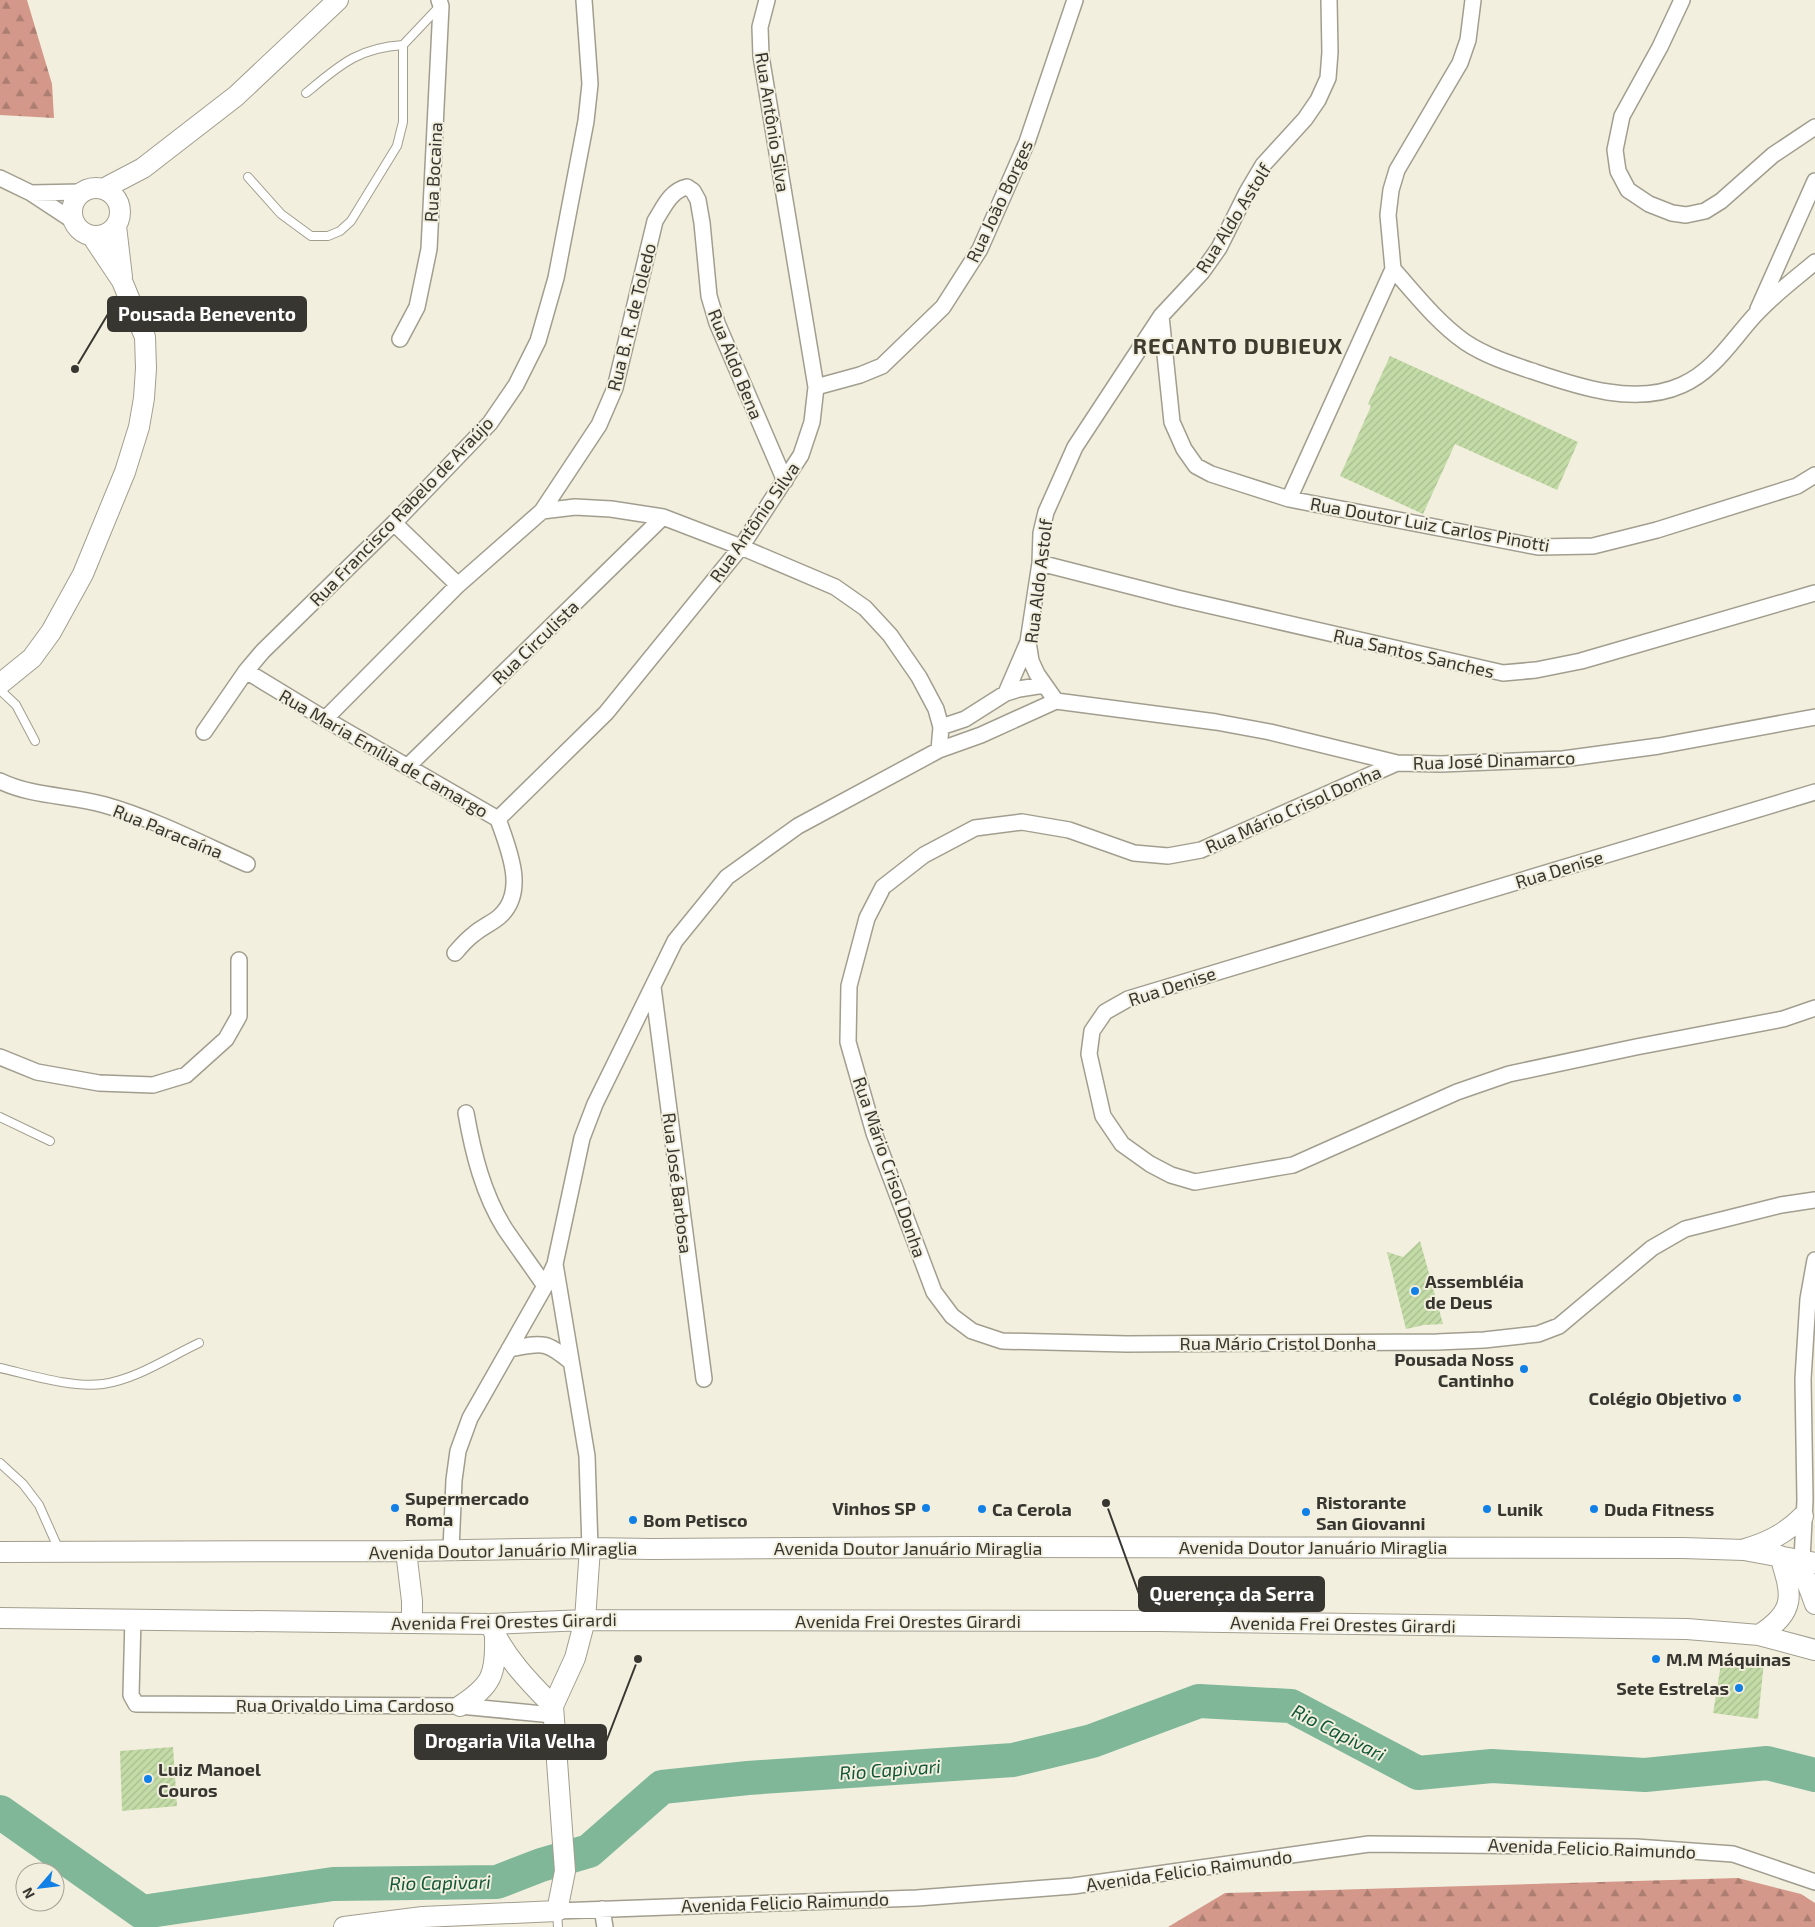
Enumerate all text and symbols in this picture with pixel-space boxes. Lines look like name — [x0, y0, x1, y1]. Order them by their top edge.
street label: Rua Antônio Silva — [751, 50, 795, 194]
street label: Rua Bocaina — [419, 121, 447, 223]
street label: Rua João Borges — [961, 136, 1037, 266]
street label: Rua Aldo Astolf — [1191, 158, 1276, 277]
street label: Rua B. R. de Toledo — [602, 241, 660, 393]
callout: Pousada Benevento — [108, 297, 306, 331]
text: Pousada Benevento — [118, 302, 296, 325]
street label: Rua Aldo Bena — [704, 306, 768, 422]
district label: RECANTO DUBIEUX — [1133, 332, 1343, 358]
street label: Rua Francisco Rabelo de Araújo — [305, 412, 497, 610]
street label: Rua Antônio Silva — [704, 458, 804, 586]
street label: Rua Doutor Luiz Carlos Pinotti — [1309, 492, 1551, 556]
street label: Rua Aldo Astolf — [1019, 516, 1057, 644]
street label: Rua Circulista — [487, 595, 583, 689]
street label: Rua Santos Sanches — [1331, 624, 1497, 682]
street label: Rua Maria Emília de Camargo — [276, 684, 492, 822]
street label: Rua José Dinamarco — [1412, 746, 1576, 774]
street label: Rua Mário Crisol Donha — [1202, 760, 1384, 858]
street label: Rua Paracaína — [110, 799, 226, 863]
street label: Rua Denise — [1512, 845, 1606, 893]
street label: Rua Denise — [1125, 962, 1219, 1010]
street label: Rua Mário Crisol Donha — [849, 1074, 931, 1260]
street label: Rua José Barbosa — [658, 1111, 698, 1255]
place label: Assembléia de Deus — [1425, 1270, 1524, 1313]
marker: Assembléia de Deus — [1409, 1285, 1421, 1297]
street label: Rua Mário Cristol Donha — [1180, 1332, 1376, 1354]
place label: Pousada Noss Cantinho — [1394, 1348, 1514, 1391]
marker: Pousada Noss Cantinho — [1518, 1363, 1530, 1375]
place label: Colégio Objetivo — [1589, 1387, 1727, 1409]
marker: Colégio Objetivo — [1731, 1392, 1743, 1404]
place label: Supermercado Roma — [405, 1487, 529, 1530]
place label: Ristorante San Giovanni — [1316, 1491, 1426, 1534]
place label: Vinhos SP — [832, 1497, 916, 1519]
place label: Ca Cerola — [992, 1498, 1072, 1520]
place label: Lunik — [1497, 1498, 1543, 1520]
place label: Duda Fitness — [1604, 1498, 1714, 1520]
marker: Supermercado Roma — [389, 1502, 401, 1514]
marker: Vinhos SP — [920, 1502, 932, 1514]
marker: Ca Cerola — [976, 1503, 988, 1515]
marker: Lunik — [1481, 1503, 1493, 1515]
marker: Duda Fitness — [1588, 1503, 1600, 1515]
marker: Ristorante San Giovanni — [1300, 1506, 1312, 1518]
place label: Bom Petisco — [643, 1509, 748, 1531]
marker: Bom Petisco — [627, 1514, 639, 1526]
street label: Avenida Doutor Januário Miraglia — [1179, 1536, 1447, 1558]
street label: Avenida Doutor Januário Miraglia — [368, 1537, 638, 1563]
street label: Avenida Doutor Januário Miraglia — [774, 1537, 1042, 1559]
callout: Querença da Serra — [1139, 1577, 1324, 1611]
text: Querença da Serra — [1150, 1582, 1314, 1606]
street label: Avenida Frei Orestes Girardi — [391, 1608, 617, 1634]
street label: Avenida Frei Orestes Girardi — [795, 1610, 1021, 1632]
street label: Avenida Frei Orestes Girardi — [1230, 1611, 1456, 1637]
place label: M.M Máquinas — [1666, 1648, 1791, 1670]
marker: M.M Máquinas — [1650, 1653, 1662, 1665]
place label: Sete Estrelas — [1616, 1677, 1729, 1699]
marker: Sete Estrelas — [1733, 1682, 1745, 1694]
street label: Rua Orivaldo Lima Cardoso — [236, 1694, 454, 1716]
water label: Rio Capivari — [1288, 1699, 1390, 1765]
callout: Drogaria Vila Velha — [415, 1725, 606, 1759]
text: Drogaria Vila Velha — [425, 1729, 595, 1752]
water label: Rio Capivari — [838, 1754, 942, 1784]
place label: Luiz Manoel Couros — [158, 1758, 261, 1801]
marker: Luiz Manoel Couros — [142, 1773, 154, 1785]
street label: Avenida Felicio Raimundo — [1488, 1833, 1696, 1863]
street label: Avenida Felicio Raimundo — [1085, 1845, 1293, 1895]
north arrow — [15, 1862, 65, 1912]
water label: Rio Capivari — [389, 1870, 491, 1894]
text: N — [18, 1885, 38, 1902]
street label: Avenida Felicio Raimundo — [681, 1887, 889, 1917]

